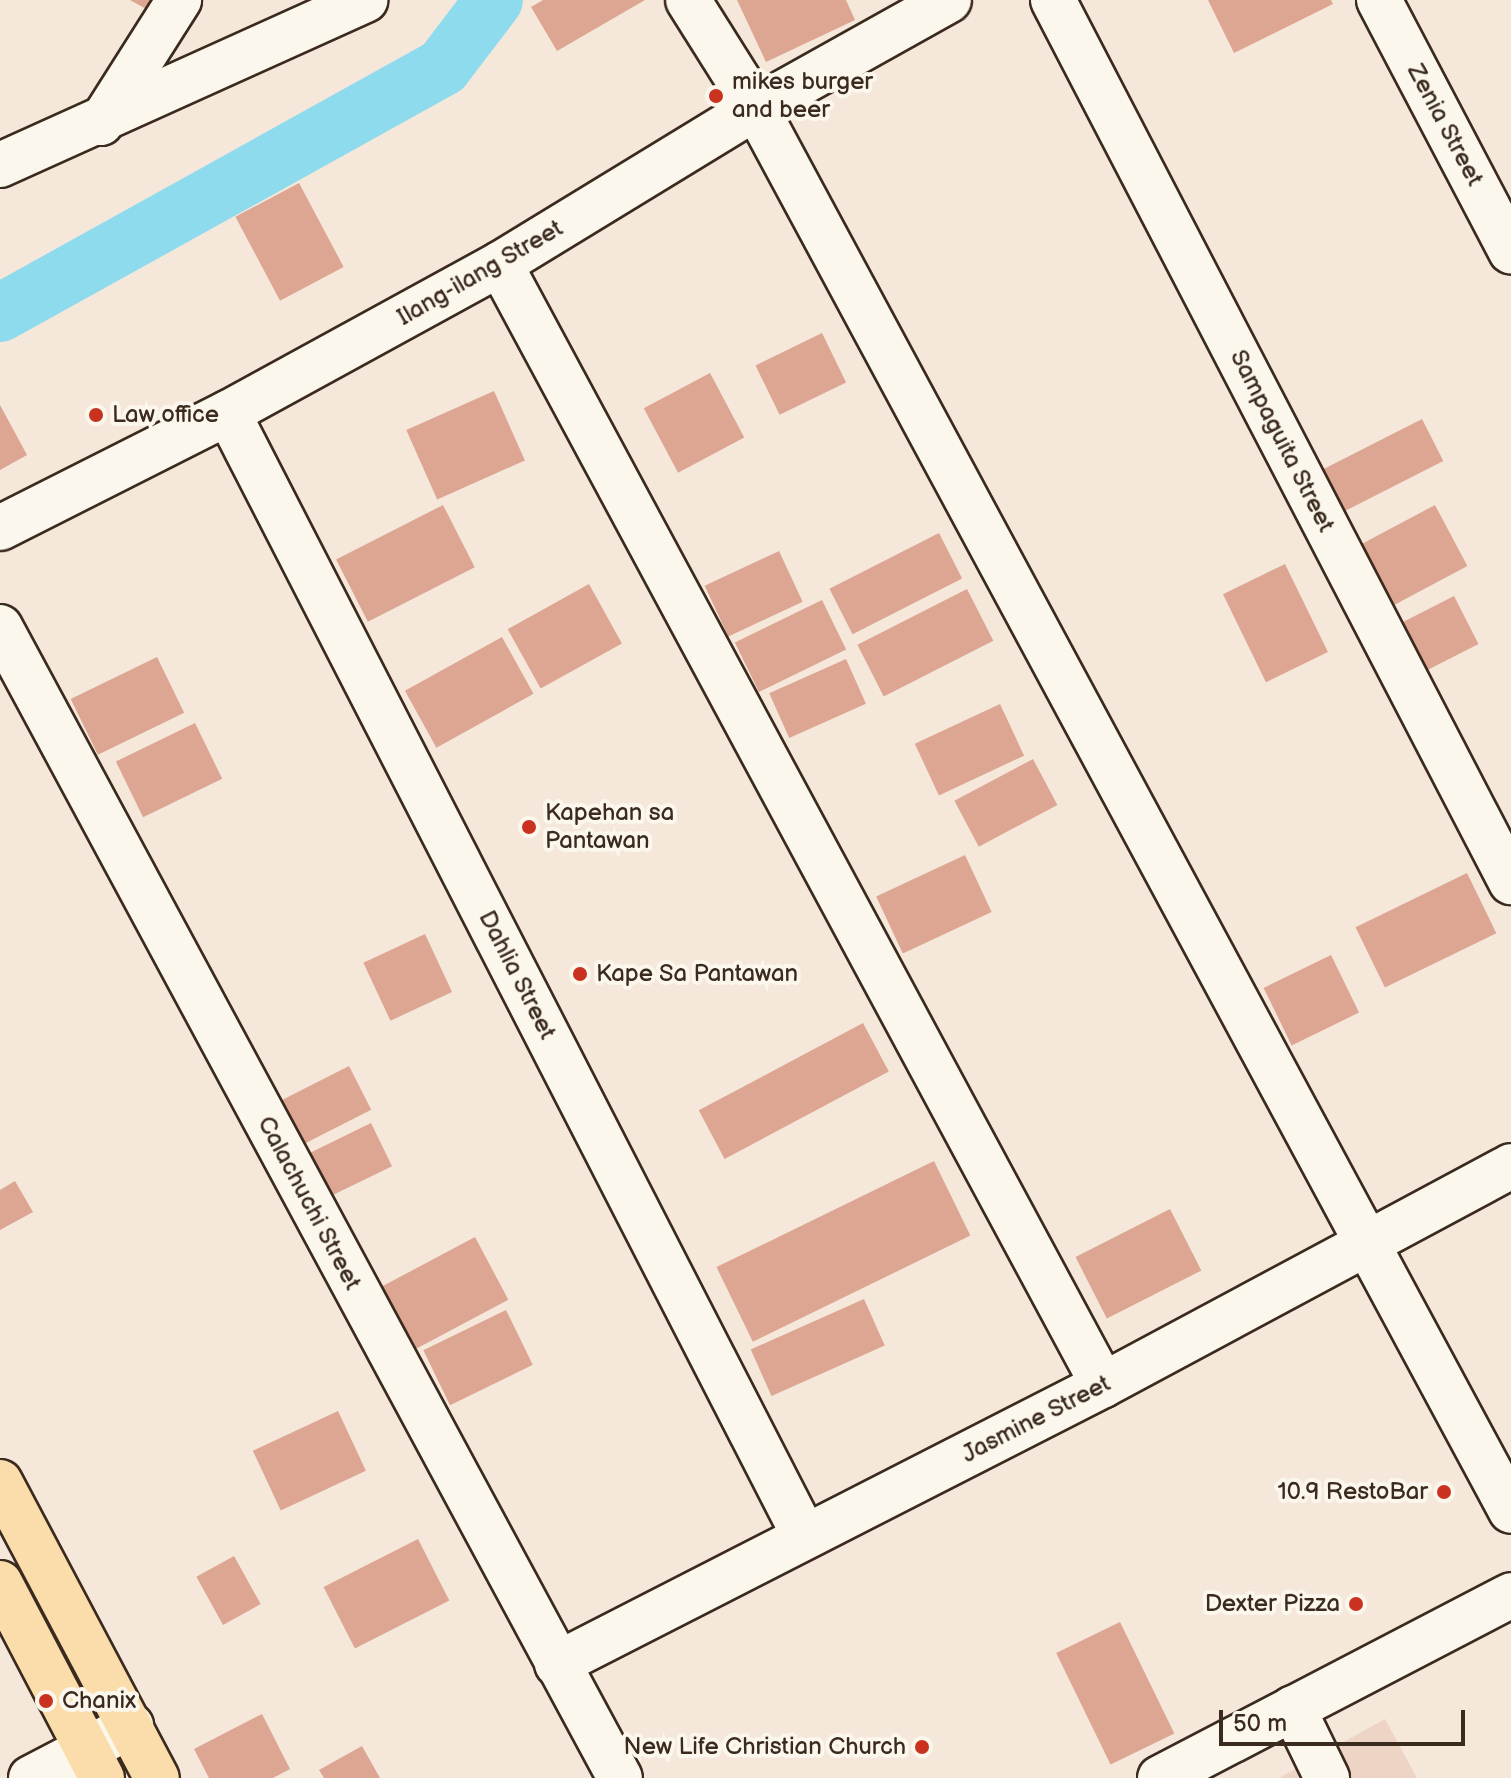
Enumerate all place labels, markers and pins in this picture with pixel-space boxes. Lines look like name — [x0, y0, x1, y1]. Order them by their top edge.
place label: mikes burger and beer — [732, 68, 873, 124]
marker: mikes burger and beer — [707, 87, 725, 105]
place label: Law office — [112, 401, 219, 429]
marker: Law office — [87, 406, 105, 424]
place label: Kapehan sa Pantawan — [545, 799, 674, 855]
marker: Kapehan sa Pantawan — [520, 818, 538, 836]
place label: Kape Sa Pantawan — [596, 960, 799, 988]
marker: Kape Sa Pantawan — [571, 965, 589, 983]
place label: 10.9 RestoBar — [1277, 1478, 1428, 1506]
marker: 10.9 RestoBar — [1435, 1483, 1453, 1501]
place label: Dexter Pizza — [1205, 1590, 1340, 1618]
marker: Dexter Pizza — [1347, 1595, 1365, 1613]
place label: Chanix — [62, 1687, 136, 1715]
marker: Chanix — [37, 1692, 55, 1710]
place label: New Life Christian Church — [624, 1733, 906, 1761]
marker: New Life Christian Church — [913, 1738, 931, 1756]

